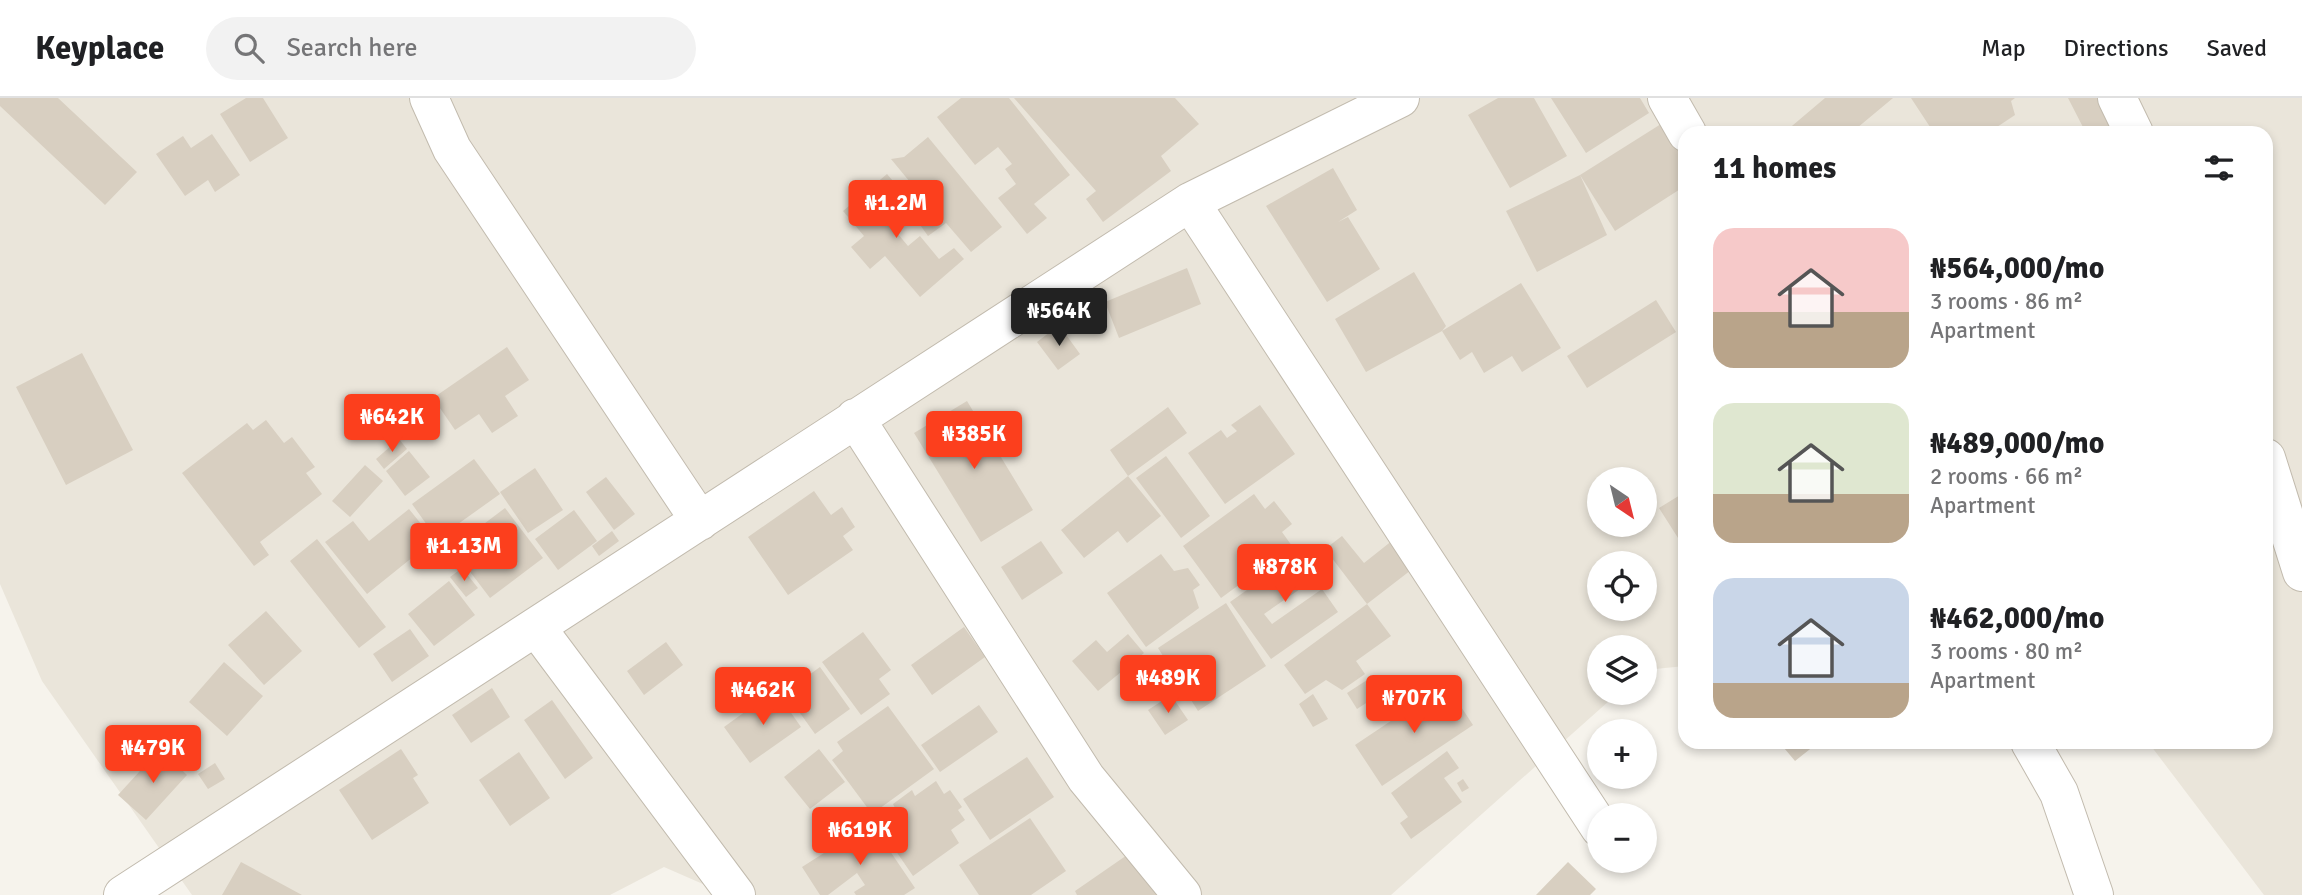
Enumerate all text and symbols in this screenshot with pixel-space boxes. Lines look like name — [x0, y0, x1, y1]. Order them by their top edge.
search box — [206, 17, 696, 80]
text: Keyplace — [35, 28, 164, 69]
icon: search — [230, 29, 268, 67]
text: Search here — [286, 32, 418, 64]
text: Map — [1981, 33, 2026, 63]
text: Directions — [2064, 33, 2169, 63]
text: Saved — [2207, 33, 2267, 63]
icon: filters — [2200, 149, 2238, 187]
text: 11 homes — [1713, 150, 1836, 187]
pin: ₦1.2M — [847, 180, 945, 240]
text: ₦1.2M — [864, 188, 928, 217]
text: ₦564,000/mo — [1930, 250, 2104, 287]
icon: home — [1769, 256, 1853, 340]
text: 3 rooms · 86 m² — [1930, 287, 2083, 316]
pin: ₦564K — [1010, 288, 1108, 348]
text: ₦564K — [1027, 296, 1091, 325]
text: Apartment — [1930, 316, 2035, 345]
pin: ₦642K — [343, 394, 441, 454]
text: ₦642K — [360, 402, 424, 431]
pin: ₦385K — [925, 412, 1023, 471]
text: ₦385K — [942, 419, 1006, 448]
text: ₦489,000/mo — [1930, 425, 2104, 462]
icon: home — [1769, 431, 1853, 515]
text: 2 rooms · 66 m² — [1930, 462, 2083, 491]
north arrow — [1587, 467, 1657, 537]
map controls — [1587, 467, 1657, 873]
text: Apartment — [1930, 491, 2035, 520]
pin: ₦1.13M — [407, 524, 521, 583]
text: ₦1.13M — [426, 531, 502, 560]
pin: ₦878K — [1236, 545, 1334, 604]
button: locate — [1587, 551, 1657, 621]
text: ₦878K — [1253, 552, 1317, 581]
text: ₦462,000/mo — [1930, 600, 2104, 637]
icon: home — [1769, 606, 1853, 690]
button: layers — [1587, 635, 1657, 705]
text: 3 rooms · 80 m² — [1930, 637, 2083, 666]
pin: ₦489K — [1119, 656, 1217, 715]
text: ₦489K — [1136, 663, 1200, 692]
text: Apartment — [1930, 666, 2035, 695]
pin: ₦462K — [714, 668, 812, 727]
text: ₦462K — [731, 675, 795, 704]
pin: ₦707K — [1365, 676, 1463, 735]
text: ₦707K — [1382, 683, 1446, 712]
button: + — [1587, 719, 1657, 789]
pin: ₦479K — [104, 726, 202, 785]
text: ₦479K — [121, 733, 185, 762]
button: − — [1587, 803, 1657, 873]
pin: ₦619K — [811, 808, 909, 867]
text: ₦619K — [828, 815, 892, 844]

